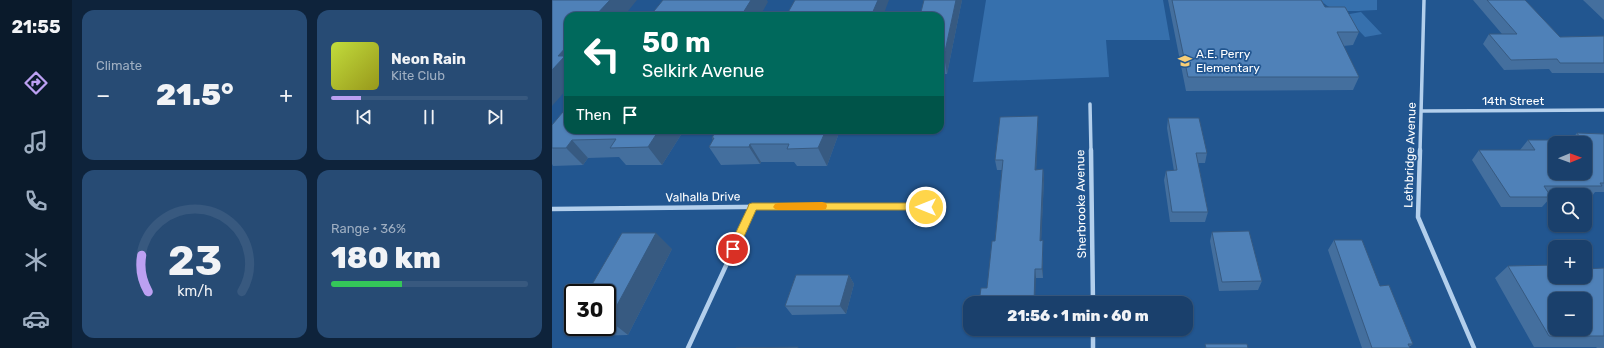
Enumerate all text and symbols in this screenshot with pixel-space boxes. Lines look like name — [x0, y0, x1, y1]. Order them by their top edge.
text: 21:55 — [11, 16, 61, 38]
text: 50 m — [642, 26, 711, 59]
icon: left — [576, 28, 628, 80]
place label: A.E. Perry Elementary — [1196, 47, 1260, 75]
text: Neon Rain — [391, 50, 466, 68]
school or university icon: A.E. Perry Elementary — [1177, 53, 1193, 69]
text: Climate — [96, 58, 142, 73]
text: Selkirk Avenue — [642, 60, 764, 82]
text: Kite Club — [391, 68, 445, 83]
icon: directions — [22, 69, 50, 97]
text: 21.5° — [156, 77, 234, 113]
text: − — [96, 82, 110, 109]
text: + — [279, 82, 293, 109]
street label: 14th Street — [1482, 94, 1544, 108]
street label: Lethbridge Avenue — [1401, 102, 1419, 208]
icon: arrive — [619, 104, 641, 126]
icon: previous — [353, 106, 375, 128]
icon: pause — [418, 106, 440, 128]
icon: next — [484, 106, 506, 128]
text: Then — [576, 106, 611, 124]
icon: music — [22, 128, 50, 156]
north arrow — [1548, 136, 1592, 180]
map controls — [1548, 136, 1592, 336]
street label: Sherbrooke Avenue — [1073, 149, 1089, 258]
position arrow — [905, 186, 947, 228]
icon: phone — [22, 187, 50, 215]
button: search — [1548, 188, 1592, 232]
street label: Valhalla Drive — [665, 189, 741, 205]
text: Range · 36% — [331, 221, 406, 236]
pin — [716, 232, 750, 266]
text: 23 — [167, 236, 222, 285]
icon: arrive — [722, 238, 744, 260]
text: 180 km — [331, 240, 441, 276]
button: + — [1548, 240, 1592, 284]
icon: climate — [22, 246, 50, 274]
text: km/h — [177, 283, 212, 300]
speed limit sign: 30 — [564, 284, 616, 336]
button: − — [1548, 292, 1592, 336]
icon: car — [22, 305, 50, 333]
text: 21:56 · 1 min · 60 m — [1007, 307, 1149, 325]

